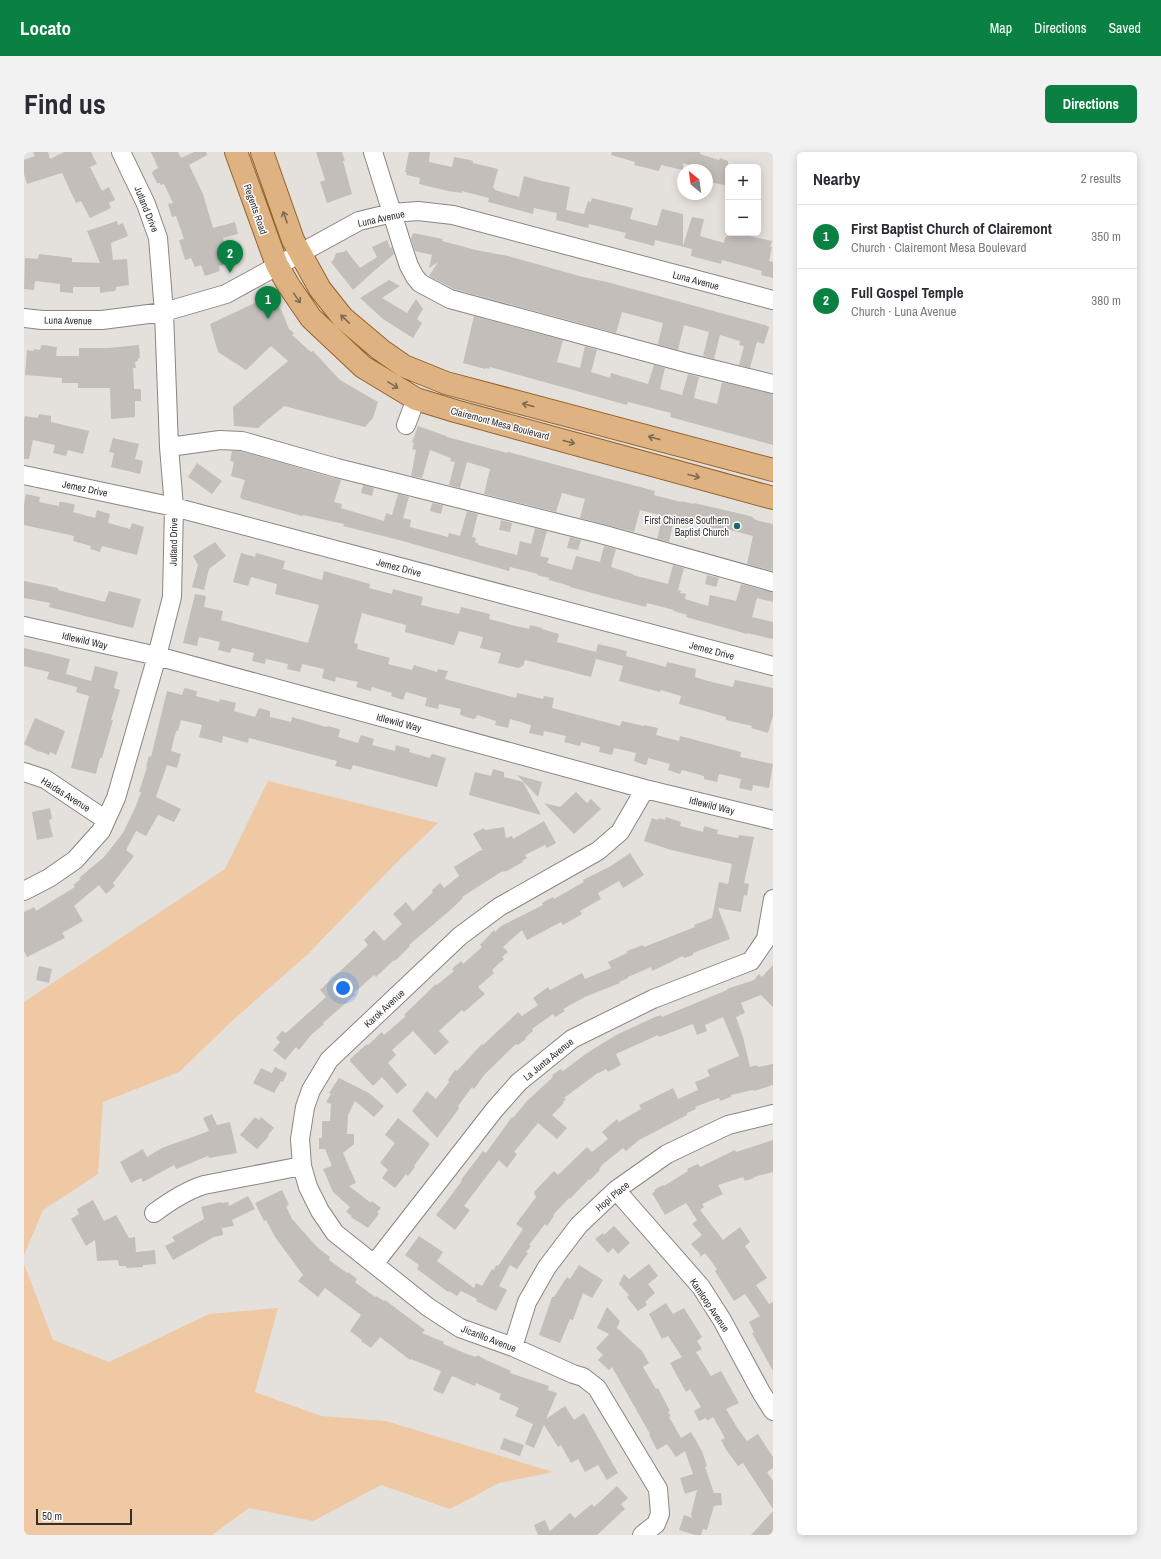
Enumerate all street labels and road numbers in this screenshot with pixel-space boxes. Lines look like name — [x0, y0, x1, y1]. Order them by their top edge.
street label: Regents Road — [241, 182, 270, 236]
street label: Jutland Drive — [131, 184, 162, 234]
street label: Luna Avenue — [356, 207, 406, 230]
street label: Luna Avenue — [671, 268, 721, 293]
street label: Luna Avenue — [44, 314, 92, 327]
street label: Clairemont Mesa Boulevard — [449, 404, 551, 443]
street label: Jemez Drive — [61, 477, 109, 500]
street label: Jutland Drive — [167, 517, 180, 566]
street label: Jemez Drive — [375, 555, 423, 580]
street label: Idlewild Way — [61, 629, 110, 652]
street label: Jemez Drive — [688, 638, 736, 663]
street label: Idlewild Way — [375, 710, 424, 735]
street label: Haidas Avenue — [39, 774, 93, 815]
street label: Idlewild Way — [688, 794, 737, 818]
street label: Karok Avenue — [361, 986, 408, 1030]
street label: La Junta Avenue — [521, 1035, 576, 1084]
street label: Hopi Place — [593, 1178, 632, 1214]
street label: Kamloop Avenue — [687, 1276, 733, 1335]
street label: Jicarillo Avenue — [460, 1322, 519, 1355]

